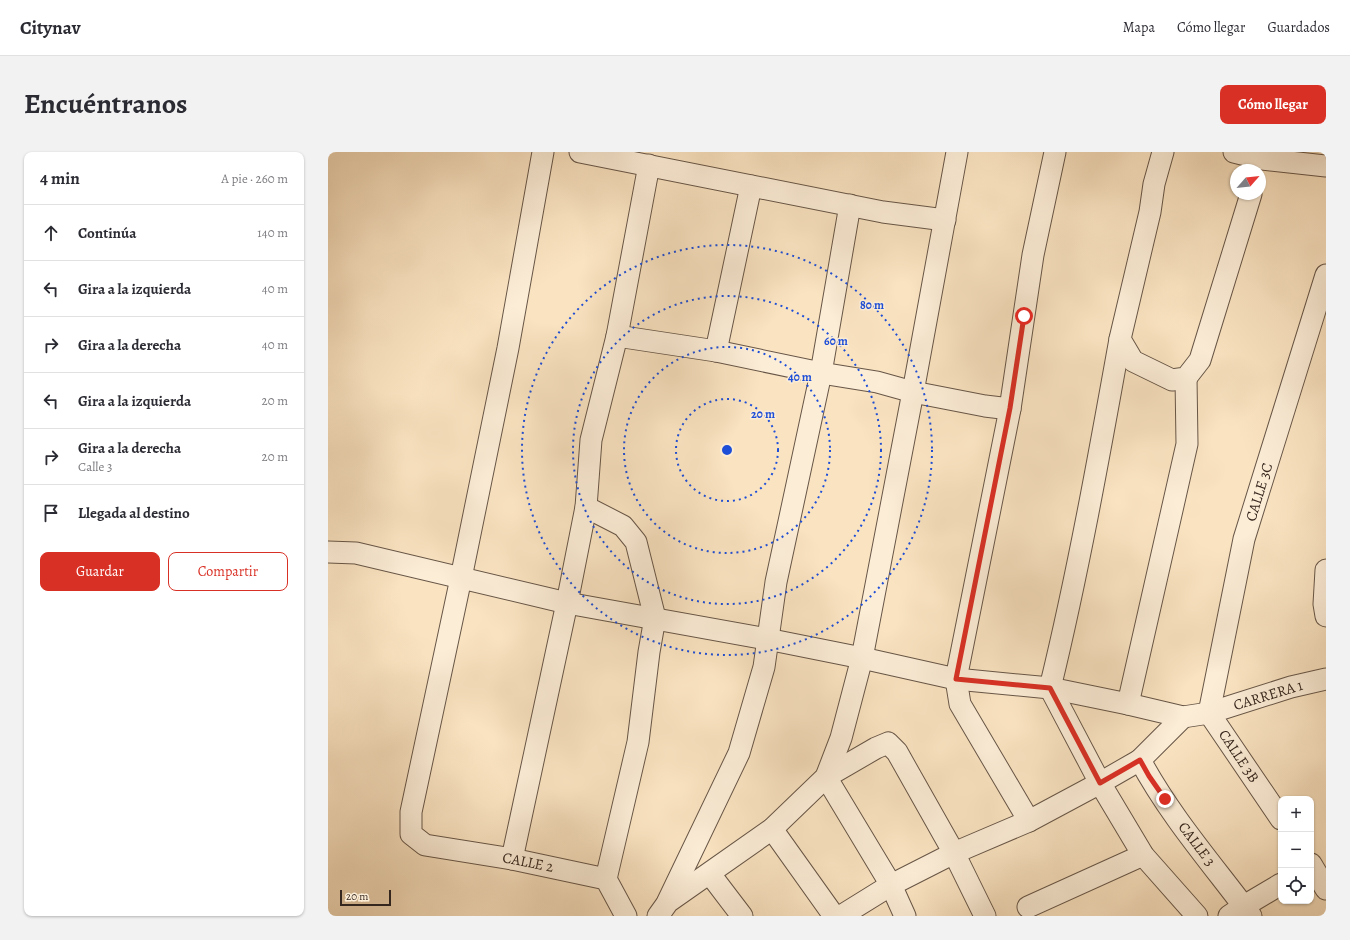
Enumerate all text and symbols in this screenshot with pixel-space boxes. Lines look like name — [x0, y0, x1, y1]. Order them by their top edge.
text: Citynav — [20, 15, 81, 41]
text: Mapa — [1123, 18, 1155, 37]
text: Cómo llegar — [1177, 18, 1245, 37]
text: Guardados — [1267, 18, 1330, 37]
text: Encuéntranos — [24, 85, 188, 123]
button: Cómo llegar — [1220, 85, 1326, 124]
north arrow — [1230, 164, 1266, 200]
text: 4 min — [40, 167, 80, 190]
text: A pie · 260 m — [221, 170, 288, 187]
icon: ahead — [40, 222, 62, 244]
text: Continúa — [78, 223, 136, 243]
text: 140 m — [257, 224, 288, 241]
icon: left — [40, 278, 62, 300]
text: Gira a la izquierda — [78, 279, 191, 299]
text: 40 m — [262, 280, 288, 297]
text: 80 m — [860, 297, 884, 313]
route start — [1015, 307, 1033, 325]
text: 60 m — [824, 333, 848, 349]
icon: right — [40, 334, 62, 356]
text: Gira a la derecha — [78, 335, 181, 355]
text: 40 m — [262, 336, 288, 353]
text: 40 m — [788, 369, 812, 385]
icon: left — [40, 390, 62, 412]
text: Gira a la izquierda — [78, 391, 191, 411]
text: 20 m — [262, 392, 288, 409]
text: 20 m — [751, 406, 775, 422]
text: Gira a la derecha — [78, 438, 181, 458]
centre of rings — [720, 443, 734, 457]
icon: right — [40, 446, 62, 468]
text: 20 m — [262, 448, 288, 465]
text: Calle 3 — [78, 458, 112, 475]
street label: CALLE 3C — [1241, 460, 1277, 524]
icon: arrive — [40, 502, 62, 524]
text: Llegada al destino — [78, 503, 190, 523]
button: Guardar — [40, 552, 160, 591]
button: Compartir — [168, 552, 288, 591]
street label: CARRERA 1 — [1231, 675, 1305, 715]
street label: CALLE 3B — [1214, 726, 1264, 786]
route end — [1156, 790, 1174, 808]
map controls — [1278, 796, 1314, 904]
button: + — [1278, 796, 1314, 832]
street label: CALLE 3 — [1174, 818, 1220, 870]
button: − — [1278, 832, 1314, 868]
street label: CALLE 2 — [501, 847, 555, 877]
button: locate — [1278, 868, 1314, 904]
scale bar — [340, 888, 391, 907]
text: 20 m — [346, 889, 368, 904]

